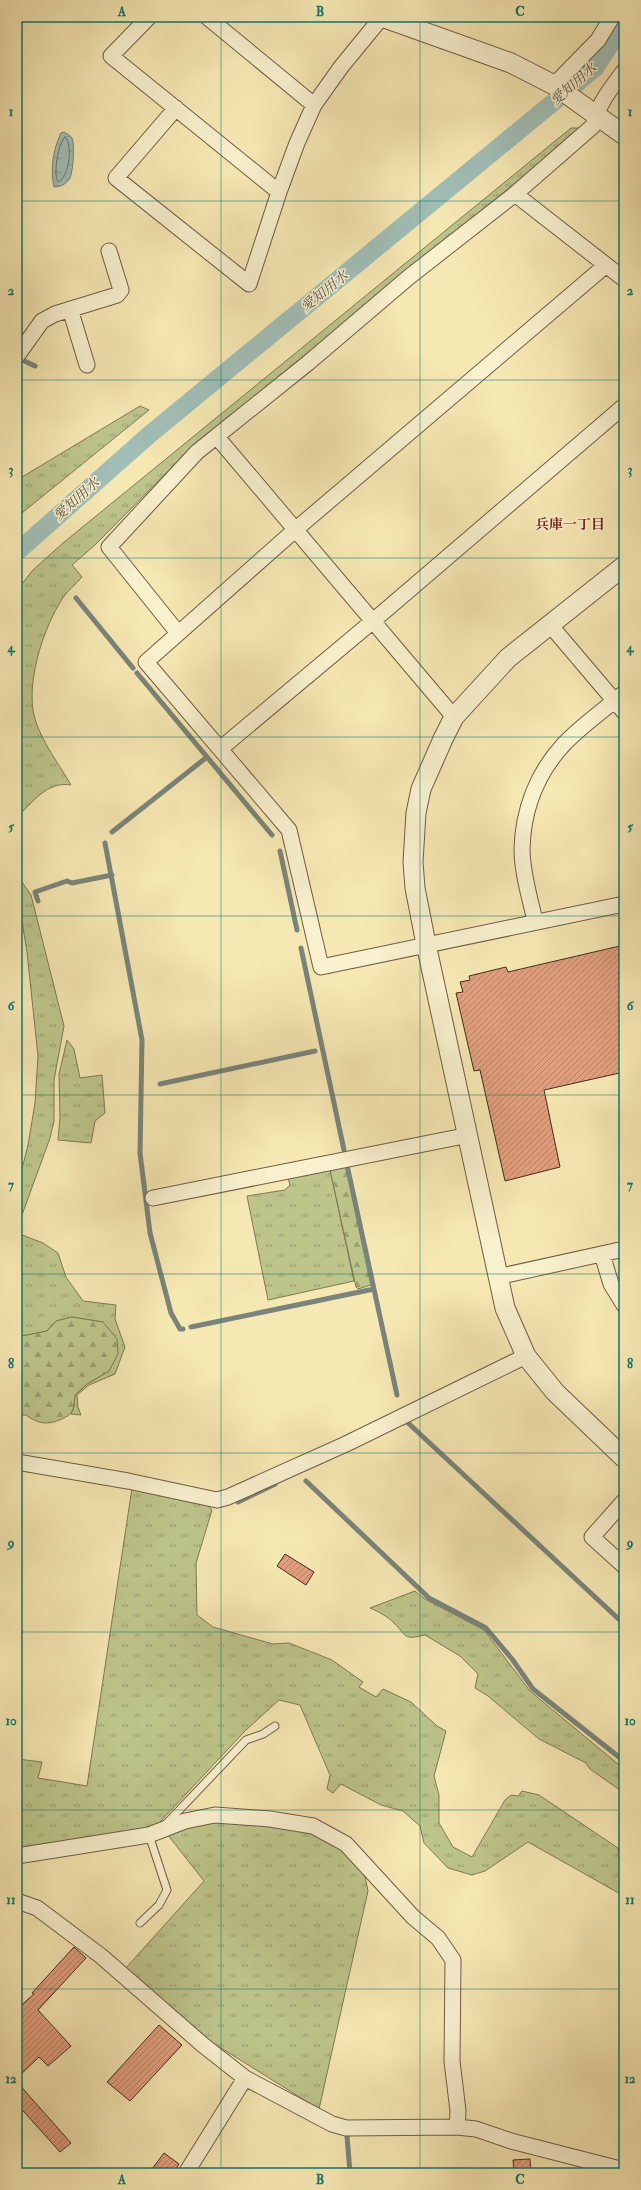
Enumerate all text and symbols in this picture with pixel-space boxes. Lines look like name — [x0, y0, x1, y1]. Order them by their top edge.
text: A — [117, 4, 127, 20]
text: B — [316, 4, 324, 20]
text: C — [515, 4, 525, 20]
water label: 愛知用水 — [547, 58, 602, 109]
text: 1 — [9, 104, 14, 120]
text: 1 — [628, 104, 633, 120]
water label: 愛知用水 — [297, 266, 353, 316]
text: 2 — [8, 283, 15, 299]
text: 2 — [627, 283, 634, 299]
text: 3 — [9, 462, 14, 478]
text: 3 — [628, 462, 633, 478]
water label: 愛知用水 — [50, 473, 104, 524]
district label: 兵庫一丁目 — [535, 516, 605, 533]
text: 4 — [6, 640, 15, 656]
text: 4 — [625, 640, 634, 656]
text: 5 — [8, 819, 14, 835]
text: 5 — [627, 819, 633, 835]
text: 6 — [8, 998, 16, 1014]
text: 6 — [627, 998, 635, 1014]
text: 7 — [8, 1177, 15, 1193]
text: 7 — [627, 1177, 634, 1193]
text: 8 — [8, 1356, 14, 1372]
text: 8 — [627, 1356, 633, 1372]
text: 9 — [6, 1535, 15, 1551]
text: 9 — [625, 1535, 634, 1551]
text: 10 — [5, 1713, 17, 1729]
text: 10 — [624, 1713, 636, 1729]
text: 11 — [6, 1892, 16, 1908]
text: 11 — [625, 1892, 635, 1908]
text: 12 — [5, 2071, 17, 2087]
text: 12 — [624, 2071, 636, 2087]
text: A — [117, 2172, 127, 2188]
text: B — [316, 2172, 324, 2188]
text: C — [515, 2172, 525, 2188]

